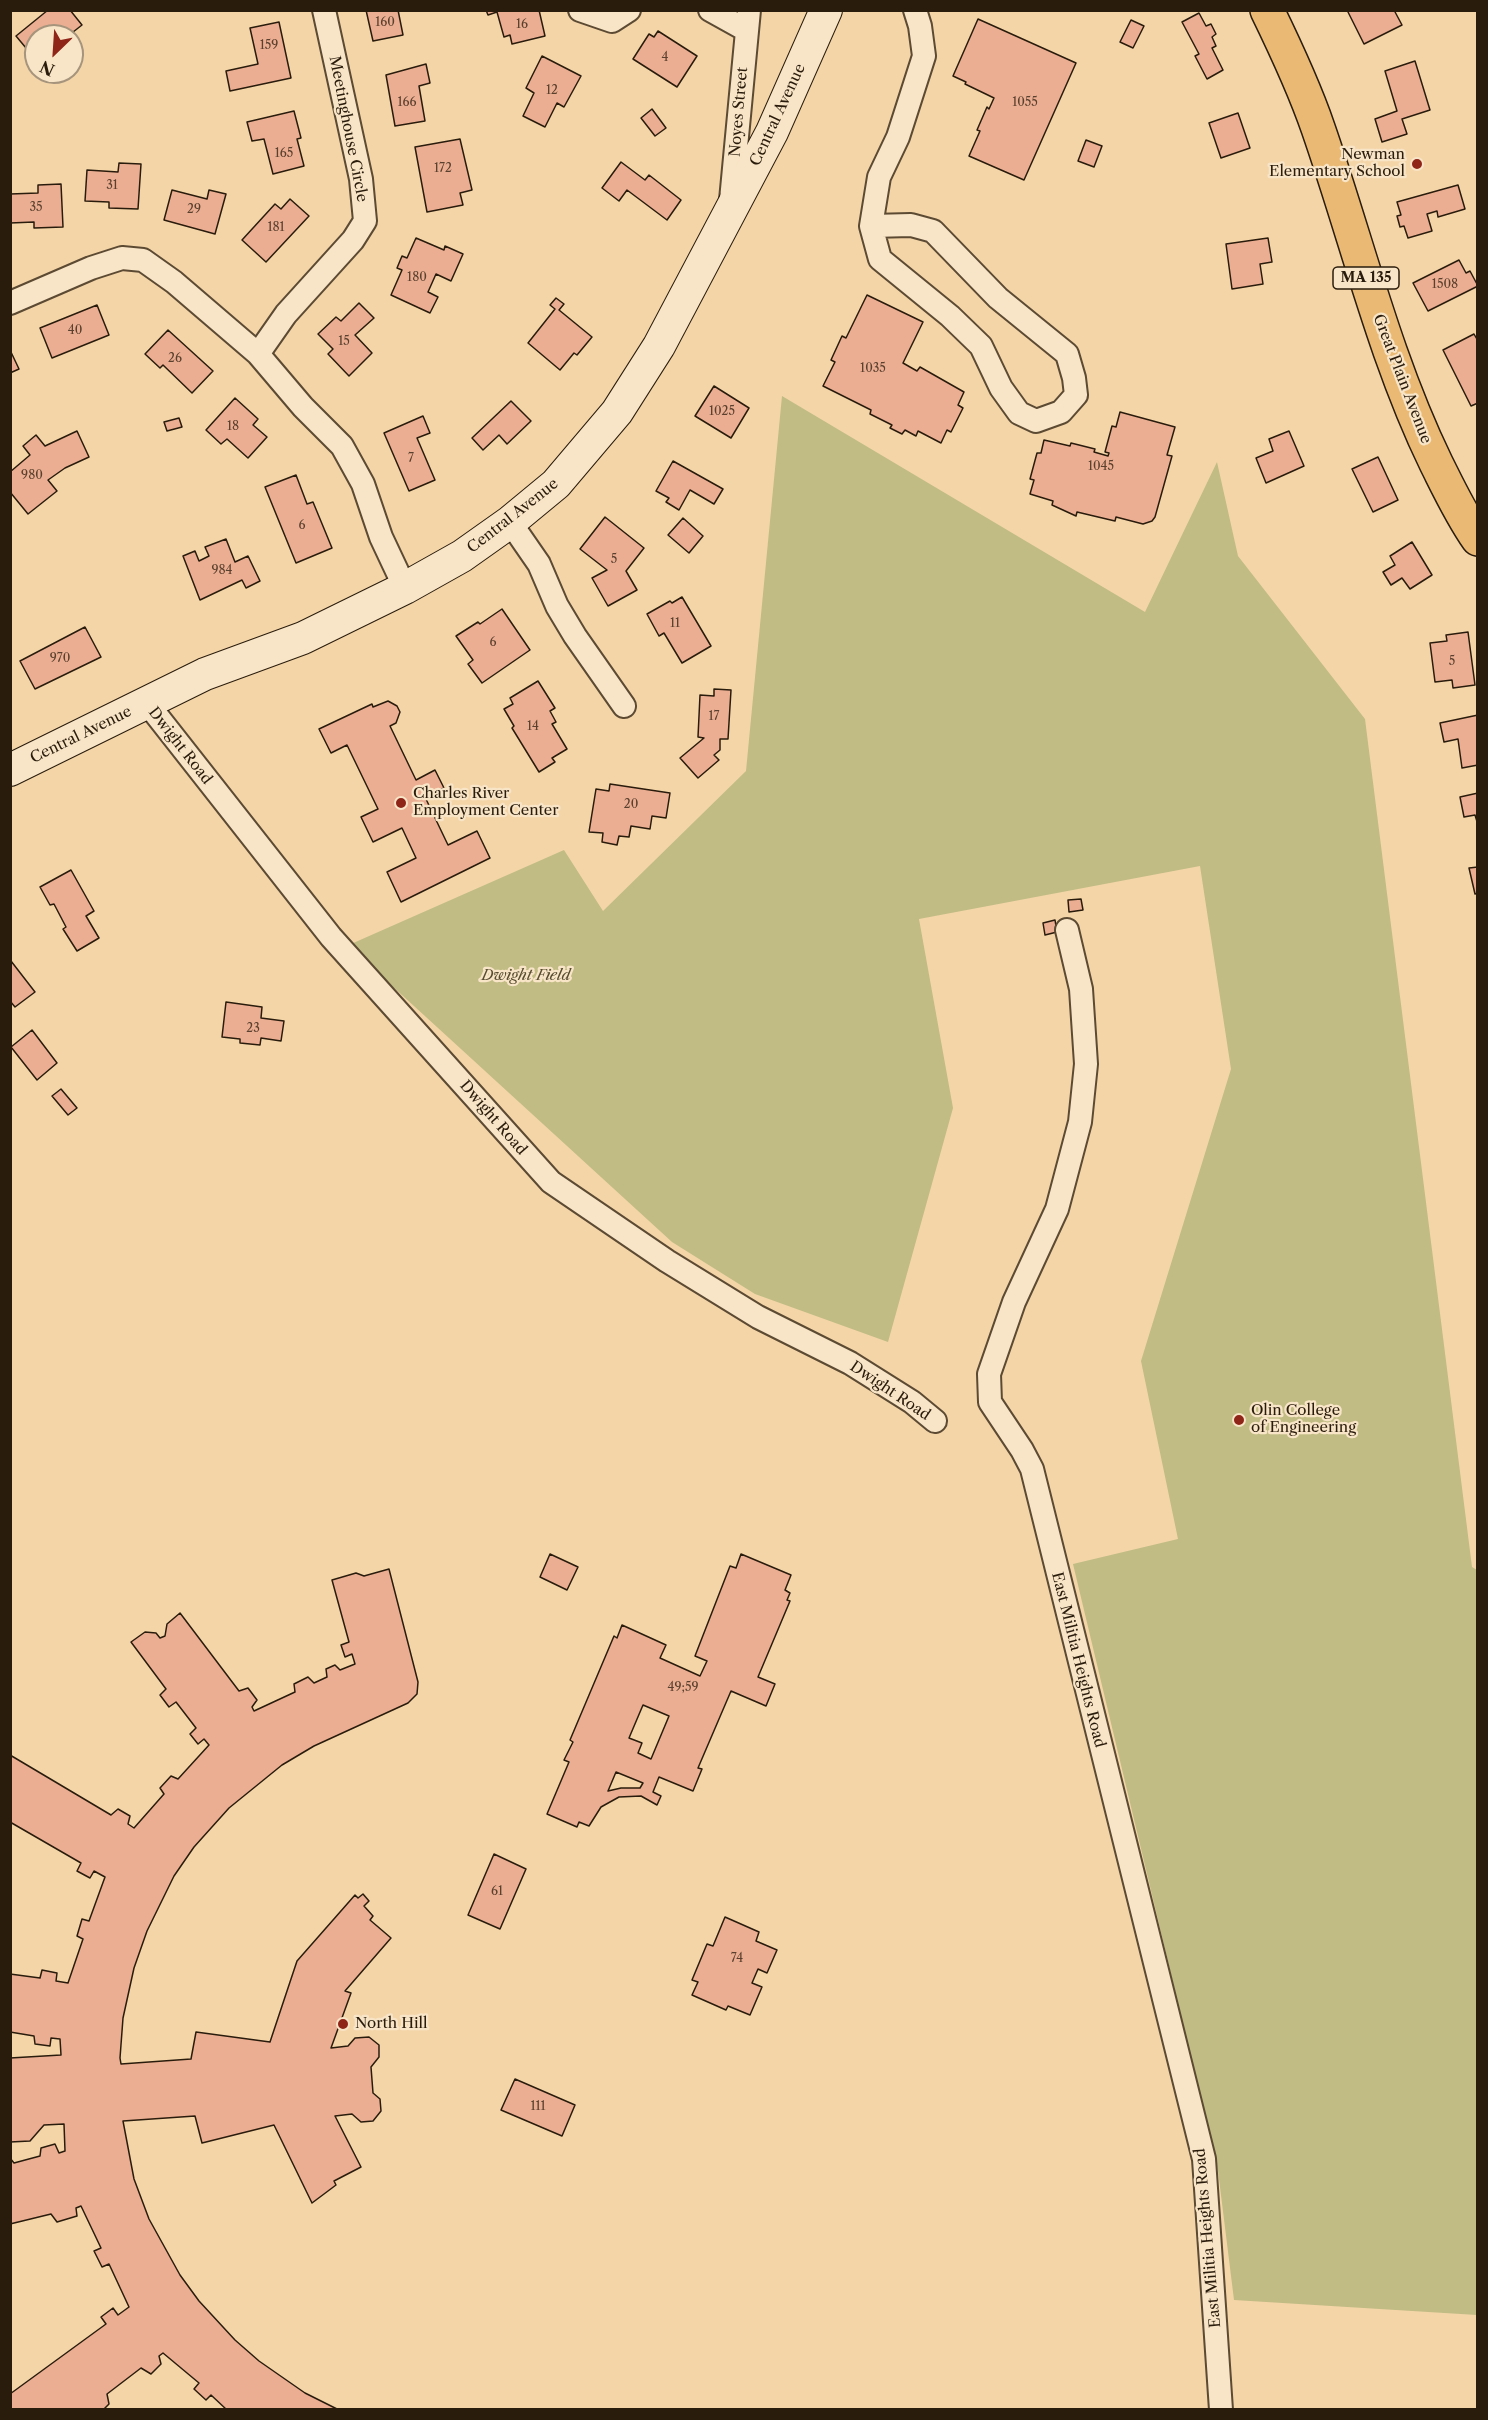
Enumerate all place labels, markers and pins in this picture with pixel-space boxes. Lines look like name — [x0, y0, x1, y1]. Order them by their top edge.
place label: Newman Elementary School — [1269, 146, 1405, 181]
marker: Newman Elementary School — [1410, 157, 1424, 171]
place label: Charles River Employment Center — [413, 785, 559, 820]
marker: Charles River Employment Center — [394, 796, 408, 810]
place label: Olin College of Engineering — [1251, 1402, 1356, 1437]
marker: Olin College of Engineering — [1232, 1413, 1246, 1427]
place label: North Hill — [355, 2015, 428, 2033]
marker: North Hill — [336, 2017, 350, 2031]

